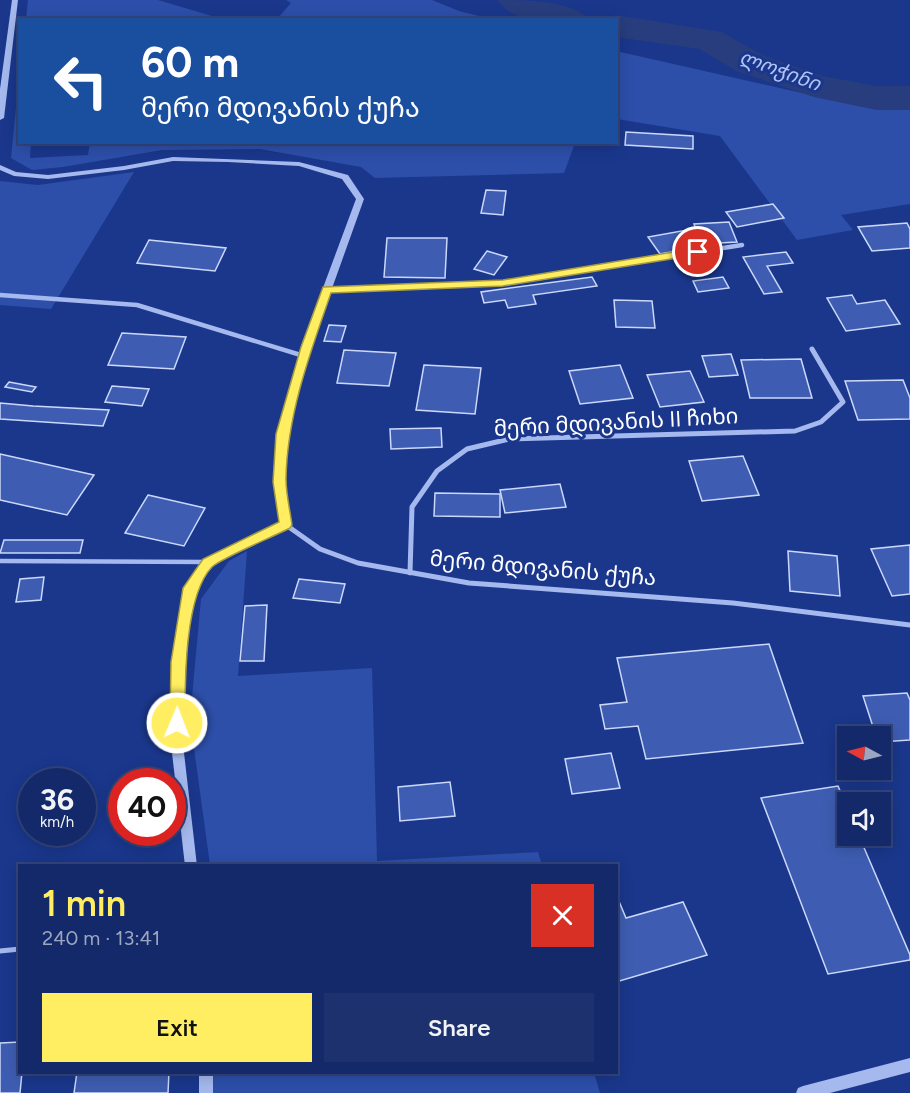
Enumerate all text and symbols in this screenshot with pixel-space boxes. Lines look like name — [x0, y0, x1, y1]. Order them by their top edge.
text: 60 m — [141, 37, 239, 88]
icon: left — [42, 42, 120, 120]
water label: ლოჭინი — [736, 44, 825, 96]
text: მერი მდივანის ქუჩა — [141, 91, 420, 124]
pin — [672, 226, 723, 277]
icon: arrive — [681, 235, 714, 268]
street label: მერი მდივანის II ჩიხი — [493, 402, 739, 442]
street label: მერი მდივანის ქუჩა — [429, 545, 657, 591]
position arrow — [145, 691, 209, 755]
north arrow — [837, 726, 891, 780]
map controls — [837, 726, 891, 846]
speed limit sign: 40 — [108, 768, 186, 846]
text: 36 — [40, 781, 74, 818]
button: sound — [837, 792, 891, 846]
text: km/h — [40, 813, 74, 831]
text: 1 min — [42, 882, 126, 925]
button: close — [531, 884, 594, 947]
text: 240 m · 13:41 — [42, 926, 160, 950]
button: Exit — [42, 993, 312, 1062]
button: Share — [324, 993, 594, 1062]

